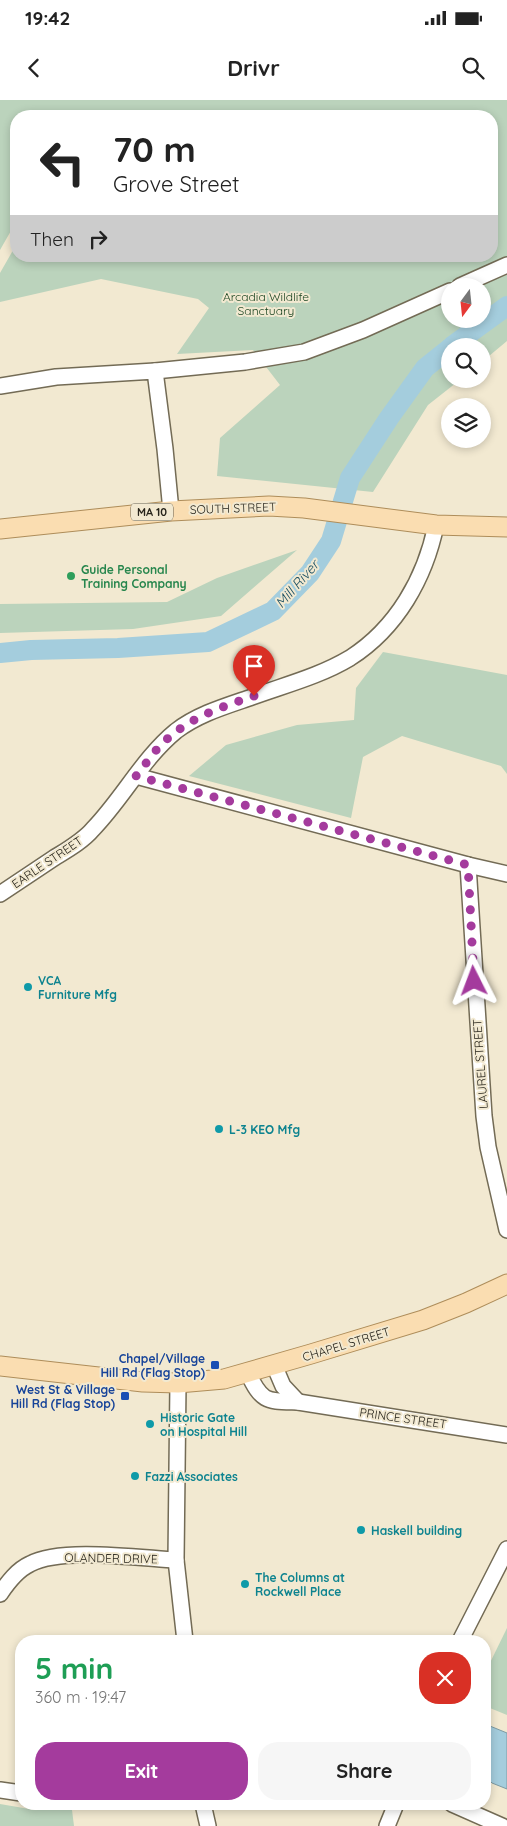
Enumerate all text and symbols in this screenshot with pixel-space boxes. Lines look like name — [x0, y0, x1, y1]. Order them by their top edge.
text: 19:42 — [25, 6, 70, 30]
icon: back — [20, 54, 48, 82]
text: Drivr — [227, 54, 280, 82]
icon: search — [459, 54, 487, 82]
text: 70 m — [113, 127, 196, 171]
icon: left — [30, 130, 95, 195]
text: Grove Street — [113, 170, 240, 198]
icon: right — [84, 225, 112, 253]
text: Then — [30, 227, 74, 251]
north arrow — [441, 278, 491, 328]
map controls — [441, 278, 491, 448]
park label: Arcadia Wildlife Sanctuary — [223, 289, 309, 318]
button: search — [441, 338, 491, 388]
button: layers — [441, 398, 491, 448]
street label: SOUTH STREET — [189, 499, 277, 517]
road number: MA 10 — [131, 504, 173, 521]
water label: Mill River — [271, 555, 324, 612]
place label: Guide Personal Training Company — [81, 562, 187, 591]
marker: Guide Personal Training Company — [65, 570, 77, 582]
pin — [233, 645, 275, 696]
icon: arrive — [240, 652, 268, 680]
street label: EARLE STREET — [9, 833, 85, 891]
position arrow — [447, 954, 499, 1006]
place label: VCA Furniture Mfg — [38, 973, 117, 1002]
marker: VCA Furniture Mfg — [22, 981, 34, 993]
street label: LAUREL STREET — [469, 1019, 491, 1109]
place label: L-3 KEO Mfg — [229, 1122, 300, 1137]
marker: L-3 KEO Mfg — [213, 1123, 225, 1135]
street label: CHAPEL STREET — [300, 1324, 392, 1364]
place label: Chapel/Village Hill Rd (Flag Stop) — [100, 1351, 205, 1380]
marker: Chapel/Village Hill Rd (Flag Stop) — [209, 1359, 221, 1371]
place label: West St & Village Hill Rd (Flag Stop) — [10, 1382, 115, 1411]
marker: West St & Village Hill Rd (Flag Stop) — [119, 1390, 131, 1402]
street label: PRINCE STREET — [358, 1404, 448, 1432]
place label: Historic Gate on Hospital Hill — [160, 1410, 247, 1439]
marker: Historic Gate on Hospital Hill — [144, 1418, 156, 1430]
place label: Fazzi Associates — [145, 1469, 238, 1484]
marker: Fazzi Associates — [129, 1470, 141, 1482]
place label: Haskell building — [371, 1523, 462, 1538]
marker: Haskell building — [355, 1524, 367, 1536]
street label: OLANDER DRIVE — [64, 1550, 158, 1566]
place label: The Columns at Rockwell Place — [255, 1570, 345, 1599]
marker: The Columns at Rockwell Place — [239, 1578, 251, 1590]
text: 5 min — [35, 1649, 113, 1687]
button: close — [419, 1652, 471, 1704]
text: 360 m · 19:47 — [35, 1687, 126, 1707]
button: Exit — [35, 1742, 248, 1800]
button: Share — [258, 1742, 471, 1800]

